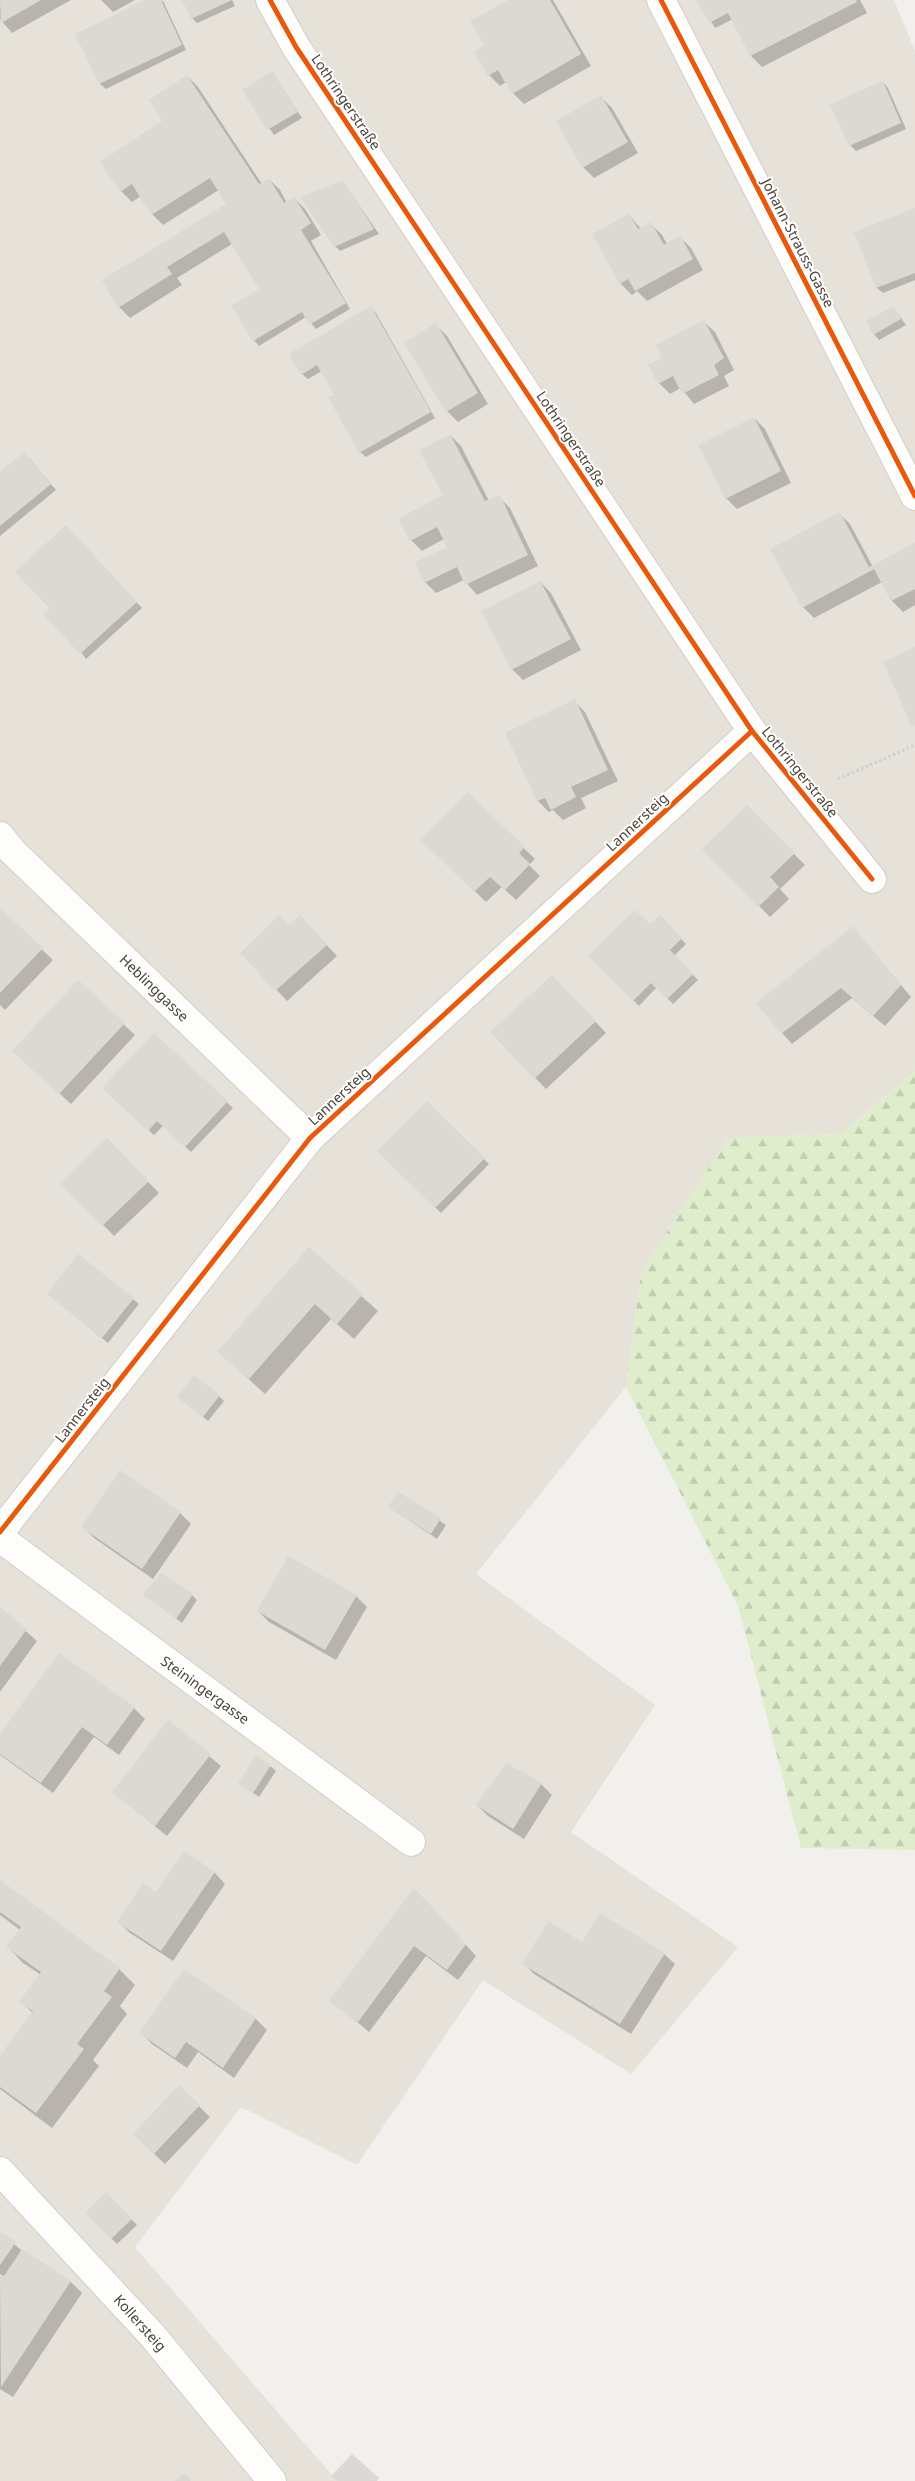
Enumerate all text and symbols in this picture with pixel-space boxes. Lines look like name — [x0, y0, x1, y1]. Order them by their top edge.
street label: Lothringerstraße — [307, 50, 386, 153]
street label: Johann-Strauss-Gasse — [757, 173, 839, 311]
street label: Lothringerstraße — [532, 387, 611, 490]
street label: Lothringerstraße — [758, 722, 843, 821]
street label: Lannersteig — [602, 788, 672, 855]
street label: Heblinggasse — [116, 950, 193, 1026]
street label: Lannersteig — [304, 1062, 374, 1129]
street label: Lannersteig — [50, 1373, 113, 1446]
street label: Steiningergasse — [157, 1651, 253, 1728]
street label: Kollersteig — [110, 2290, 171, 2355]

